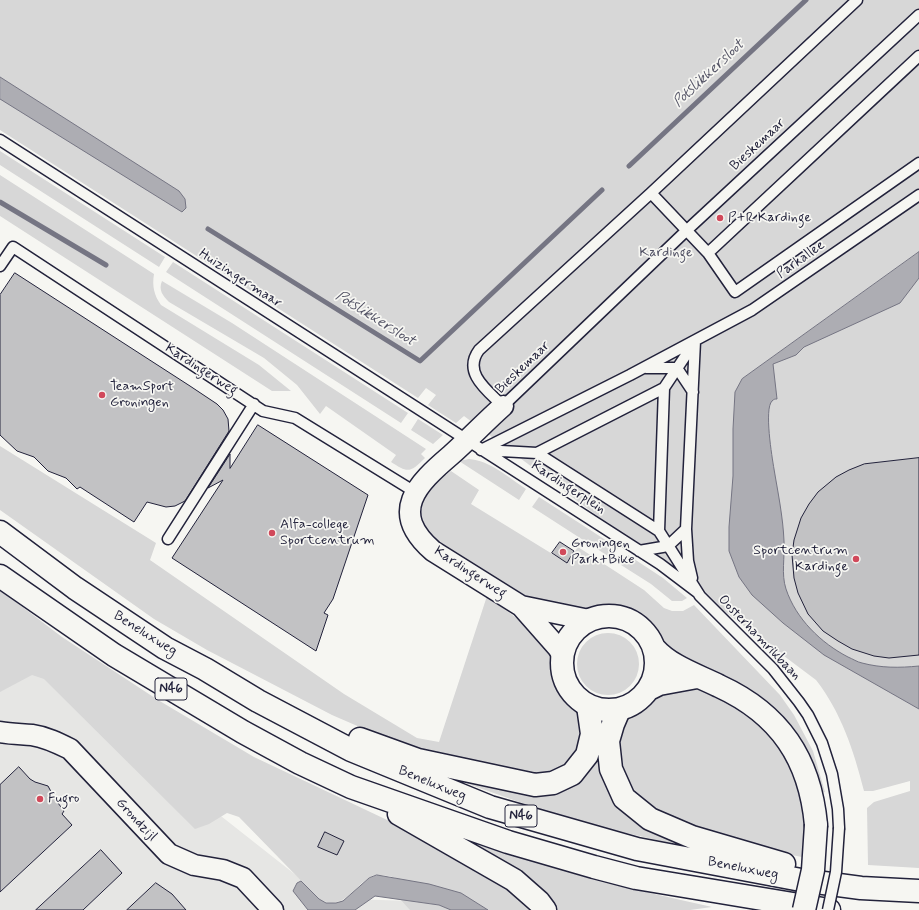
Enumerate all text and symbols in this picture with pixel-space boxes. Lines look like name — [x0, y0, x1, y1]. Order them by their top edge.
water label: Potslikkersloot — [670, 37, 748, 111]
street label: Bieskemaar — [727, 115, 789, 175]
place label: P+R Kardinge — [728, 210, 811, 226]
marker: P+R Kardinge — [715, 213, 725, 223]
street label: Parkallee — [774, 237, 828, 283]
park label: Kardinge — [639, 245, 693, 261]
street label: Huizingermaar — [195, 246, 285, 312]
water label: Potslikkersloot — [332, 287, 418, 351]
street label: Bieskemaar — [492, 338, 554, 398]
street label: Kardingerweg — [162, 340, 240, 400]
place label: TeamSport Groningen — [110, 379, 174, 412]
marker: TeamSport Groningen — [97, 390, 107, 400]
street label: Kardingerplein — [528, 458, 608, 518]
place label: Alfa-college Sportcentrum — [280, 517, 375, 550]
marker: Alfa-college Sportcentrum — [267, 528, 277, 538]
place label: Groningen Park+Bike — [571, 536, 635, 568]
street label: Kardingerweg — [431, 543, 509, 603]
place label: Sportcentrum Kardinge — [753, 543, 848, 576]
marker: Groningen Park+Bike — [558, 547, 568, 557]
marker: Sportcentrum Kardinge — [851, 554, 861, 564]
street label: Oosterhamrikbaan — [714, 592, 804, 684]
street label: Beneluxweg — [110, 608, 180, 660]
road number: N46 — [155, 678, 187, 700]
street label: Beneluxweg — [396, 763, 468, 805]
place label: Fugro — [48, 791, 79, 807]
marker: Fugro — [35, 794, 45, 804]
street label: Grondzijl — [112, 795, 160, 845]
road number: N46 — [505, 805, 537, 827]
street label: Beneluxweg — [706, 854, 780, 884]

